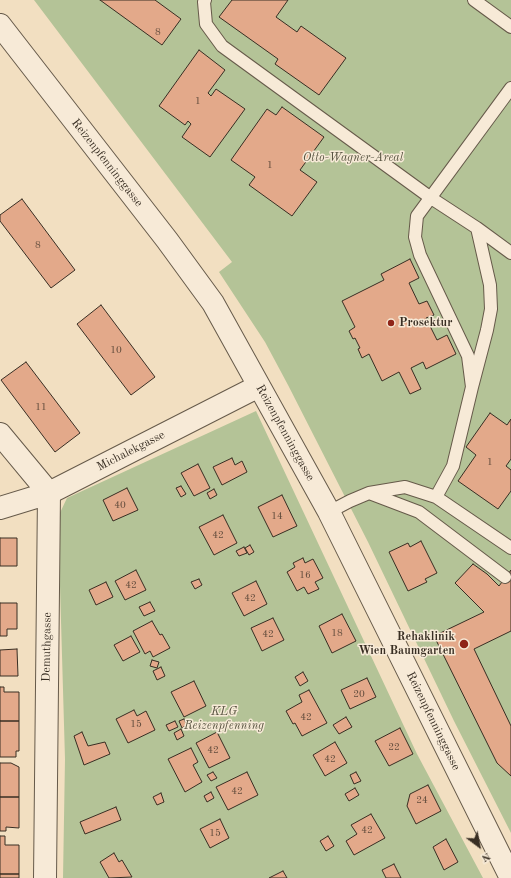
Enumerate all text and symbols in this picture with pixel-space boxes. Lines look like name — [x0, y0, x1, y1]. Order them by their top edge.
house number: 8 — [155, 26, 161, 38]
house number: 1 — [195, 95, 201, 107]
street label: Reizenpfenninggasse — [68, 116, 146, 210]
park label: Otto-Wagner-Areal — [303, 151, 403, 165]
house number: 1 — [267, 159, 273, 171]
house number: 8 — [35, 239, 41, 251]
place label: Prosektur — [399, 316, 452, 330]
marker: Prosektur — [386, 318, 396, 328]
house number: 10 — [110, 344, 122, 356]
street label: Reizenpfenninggasse — [253, 382, 317, 484]
house number: 11 — [35, 401, 47, 413]
street label: Michalekgasse — [95, 428, 167, 474]
house number: 1 — [487, 456, 493, 468]
house number: 40 — [114, 499, 126, 511]
house number: 14 — [271, 510, 283, 522]
house number: 42 — [212, 529, 224, 541]
house number: 16 — [299, 569, 311, 581]
house number: 42 — [125, 579, 137, 591]
house number: 42 — [244, 592, 256, 604]
street label: Demuthgasse — [39, 612, 55, 682]
house number: 18 — [331, 627, 343, 639]
house number: 42 — [262, 628, 274, 640]
place label: Rehaklinik Wien Baumgarten — [358, 630, 455, 658]
marker: Rehaklinik Wien Baumgarten — [458, 638, 470, 650]
street label: Reizenpfenninggasse — [403, 669, 463, 773]
house number: 20 — [353, 688, 365, 700]
park label: KLG Reizenpfenning — [184, 705, 264, 733]
house number: 42 — [300, 711, 312, 723]
house number: 15 — [130, 718, 142, 730]
house number: 22 — [388, 741, 400, 753]
house number: 42 — [207, 744, 219, 756]
house number: 42 — [324, 753, 336, 765]
house number: 42 — [231, 785, 243, 797]
house number: 24 — [416, 794, 428, 806]
house number: 42 — [361, 824, 373, 836]
north arrow — [459, 826, 499, 866]
house number: 15 — [209, 827, 221, 839]
text: N — [479, 850, 492, 863]

